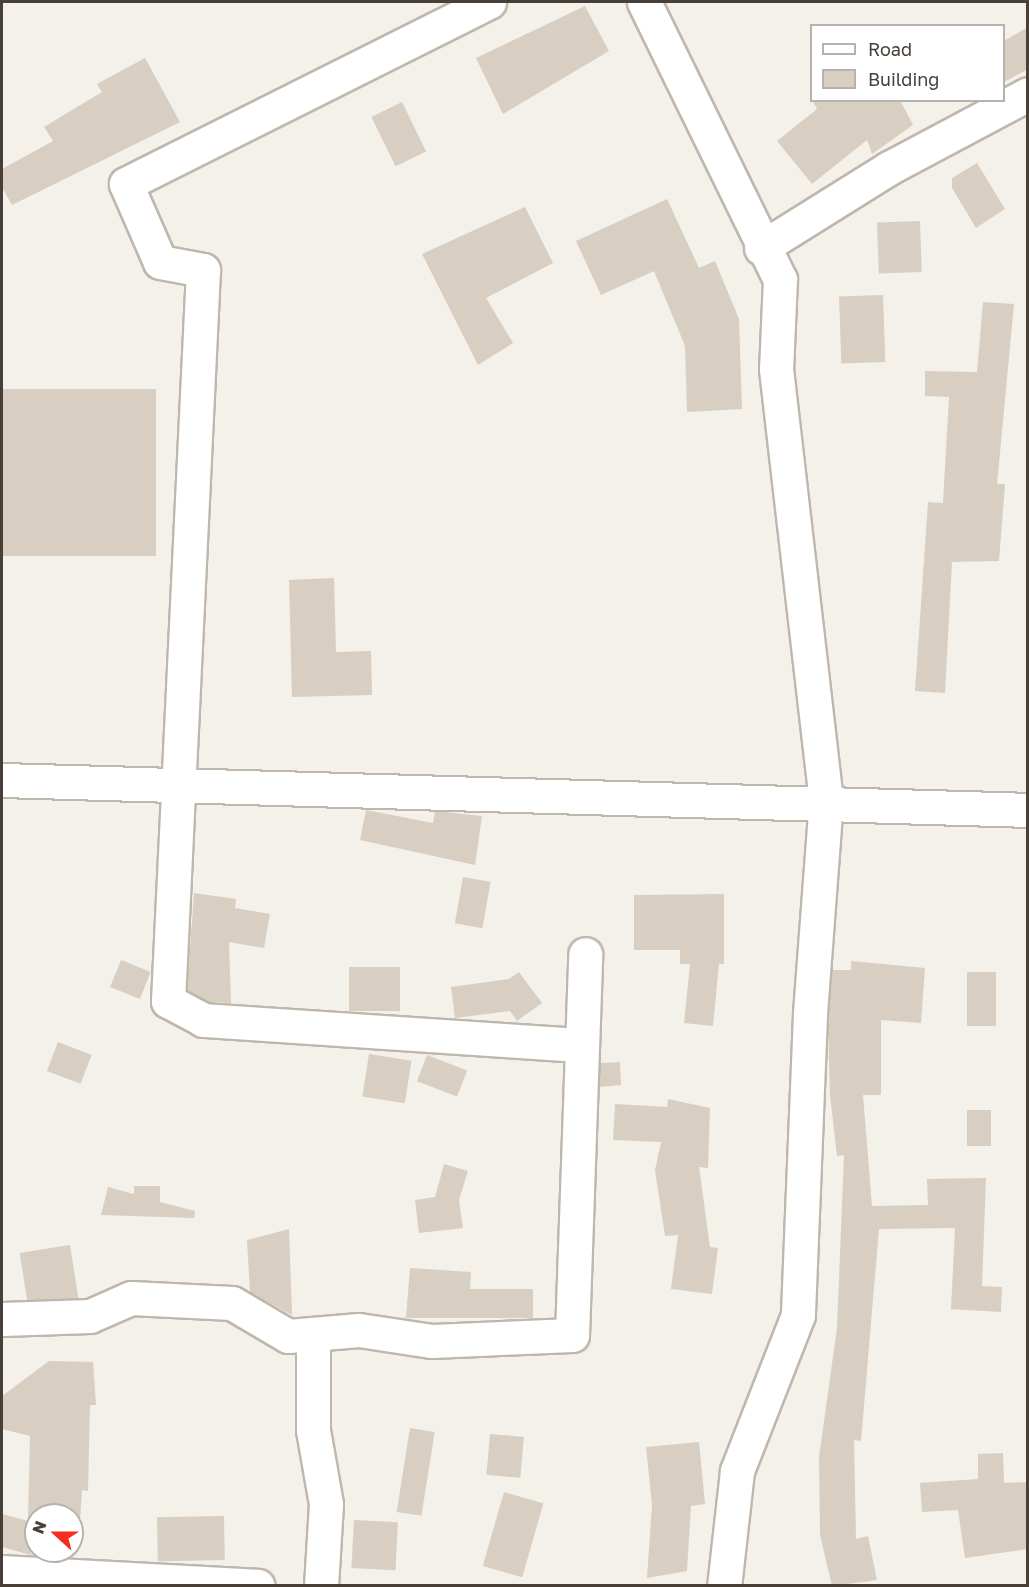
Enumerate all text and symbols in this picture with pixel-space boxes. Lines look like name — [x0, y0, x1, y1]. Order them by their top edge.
legend — [810, 24, 1005, 102]
text: Road — [868, 38, 912, 60]
text: Building — [868, 68, 939, 90]
north arrow — [24, 1503, 84, 1563]
text: N — [28, 1518, 51, 1537]

